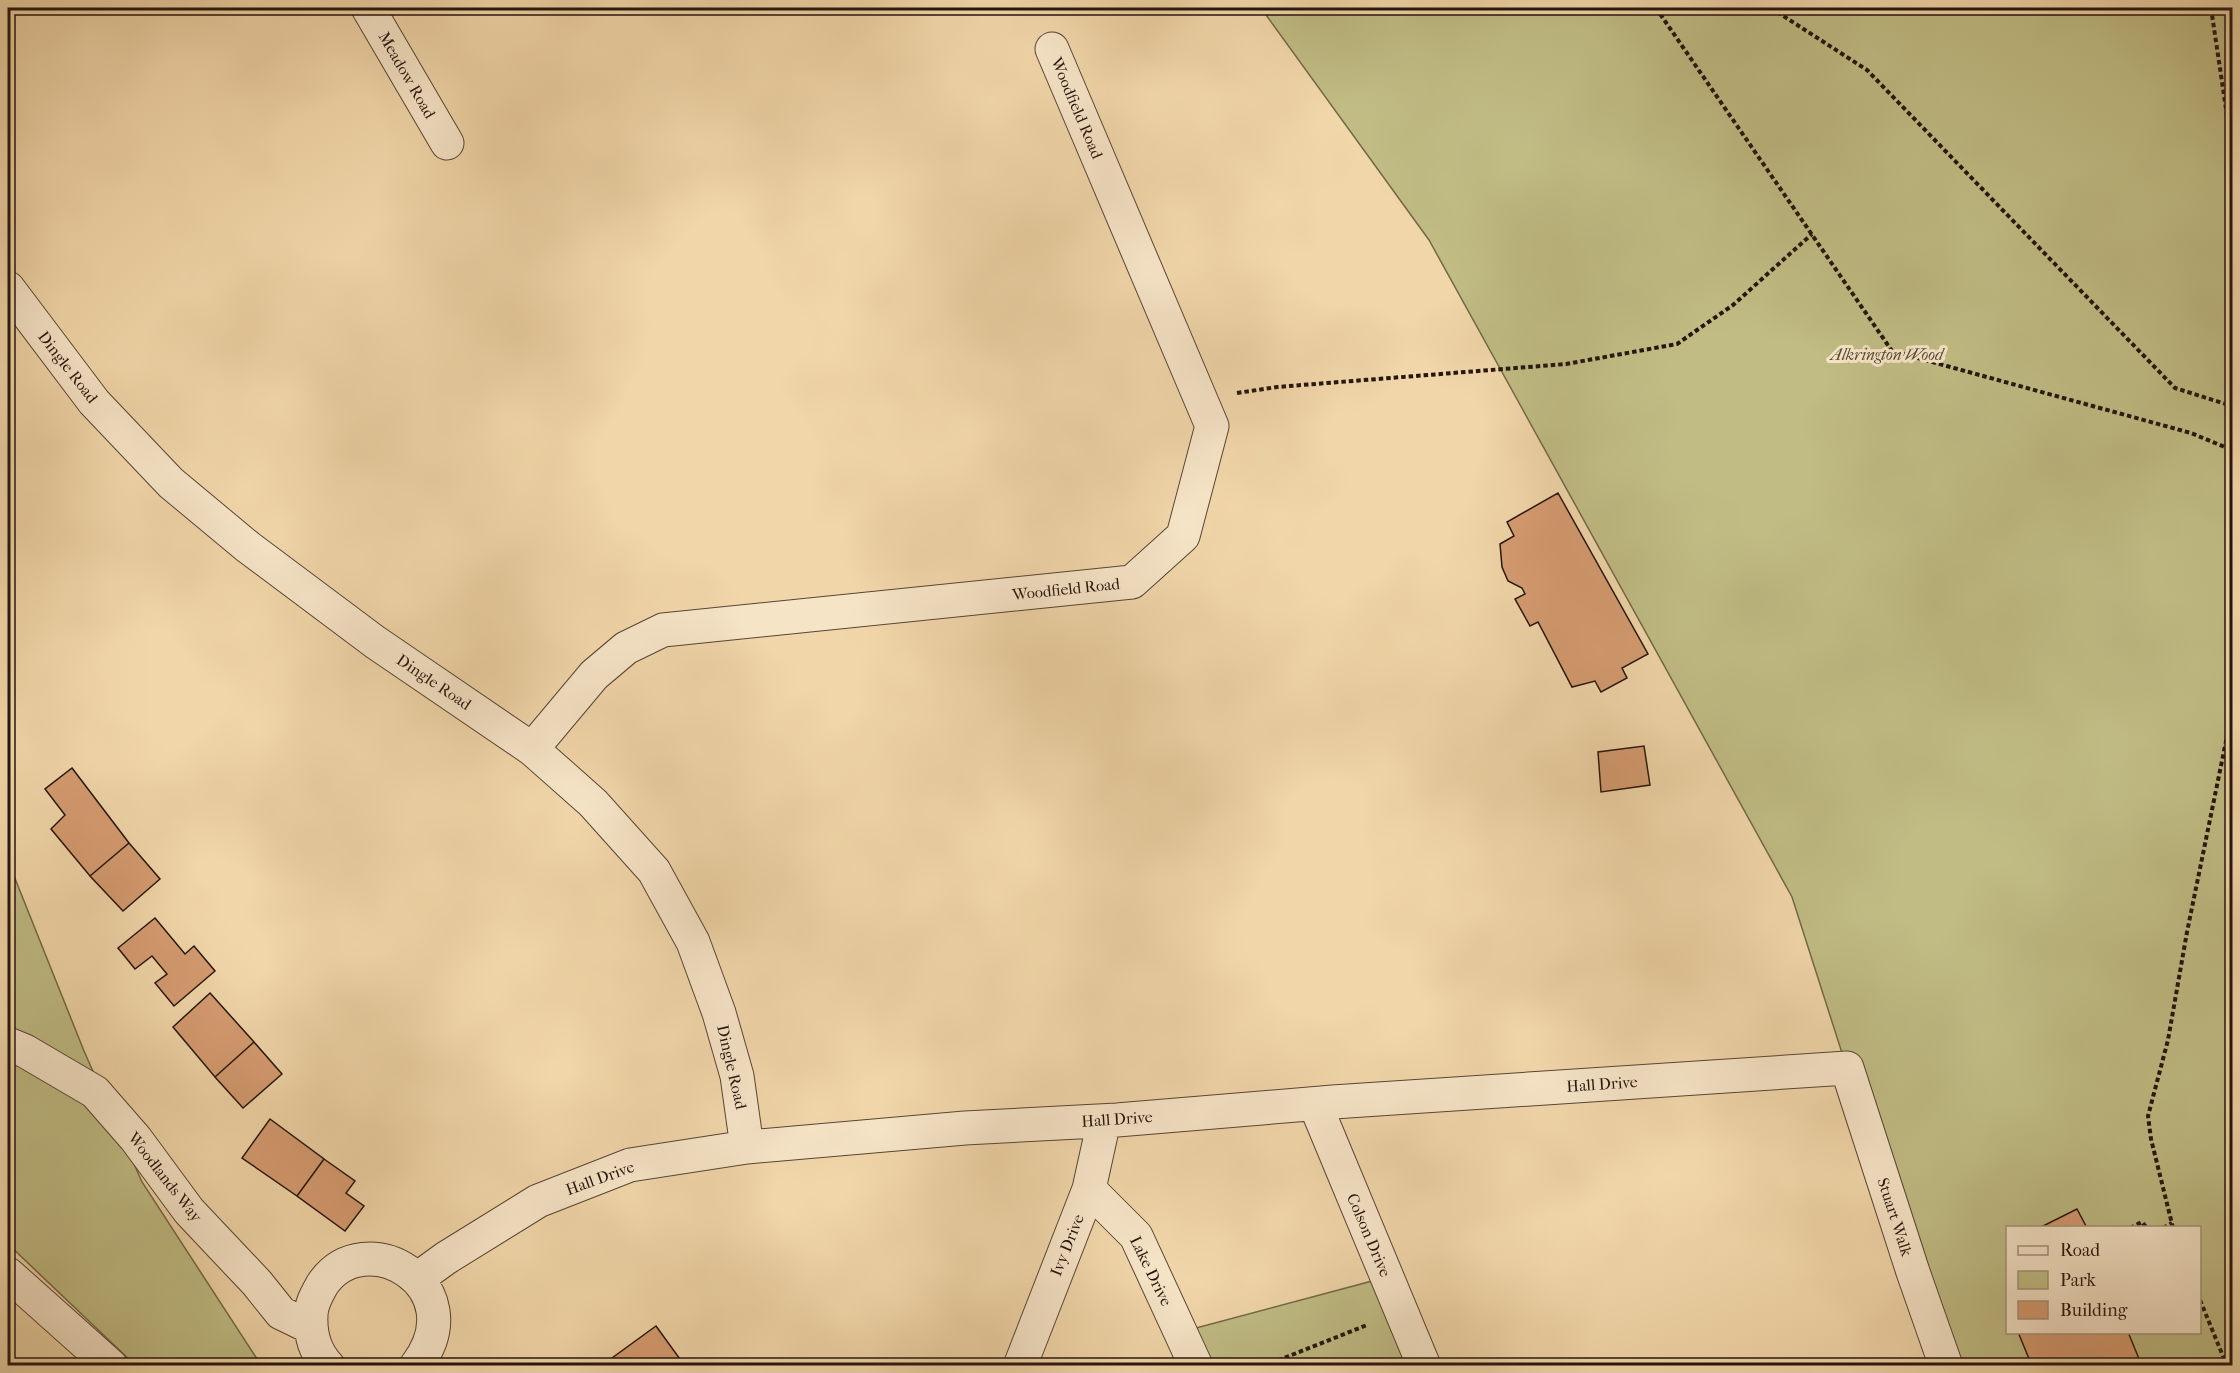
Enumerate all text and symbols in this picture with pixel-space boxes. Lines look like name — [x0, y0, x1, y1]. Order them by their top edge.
street label: Meadow Road — [374, 28, 440, 122]
street label: Woodfield Road — [1047, 53, 1107, 162]
street label: Dingle Road — [34, 327, 102, 407]
park label: Alkrington Wood — [1829, 345, 1945, 364]
street label: Woodfield Road — [1010, 574, 1121, 604]
street label: Dingle Road — [393, 650, 475, 714]
street label: Dingle Road — [713, 1023, 751, 1111]
street label: Hall Drive — [1566, 1072, 1638, 1096]
street label: Hall Drive — [1081, 1107, 1153, 1131]
street label: Woodlands Way — [123, 1127, 206, 1226]
street label: Hall Drive — [563, 1157, 637, 1199]
street label: Stuart Walk — [1873, 1175, 1917, 1259]
street label: Colson Drive — [1343, 1190, 1395, 1280]
street label: Ivy Drive — [1046, 1211, 1088, 1279]
legend — [2006, 1226, 2201, 1334]
street label: Lake Drive — [1126, 1233, 1176, 1309]
text: Road — [2060, 1240, 2100, 1261]
text: Park — [2060, 1270, 2097, 1291]
text: Building — [2060, 1300, 2128, 1321]

